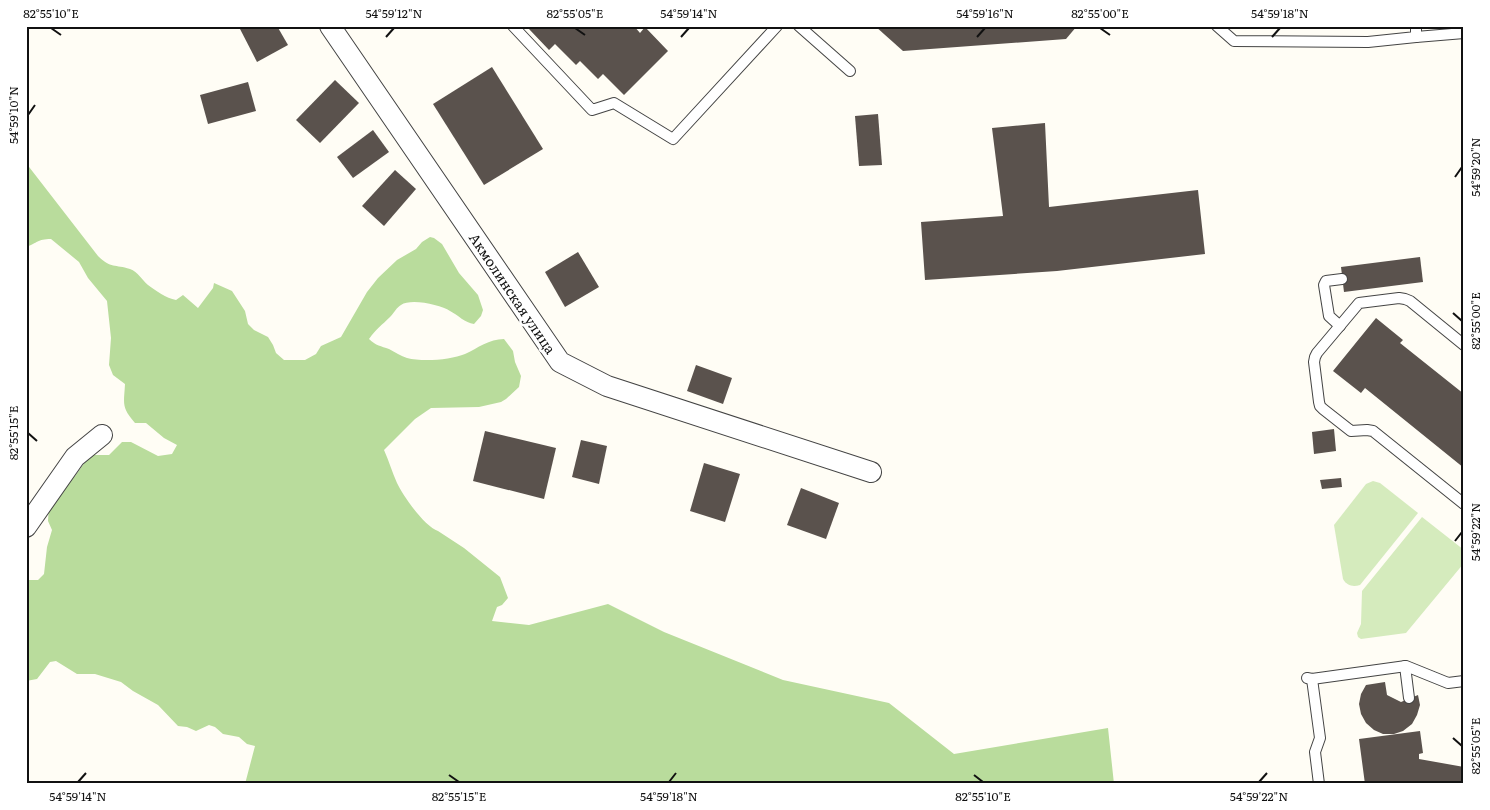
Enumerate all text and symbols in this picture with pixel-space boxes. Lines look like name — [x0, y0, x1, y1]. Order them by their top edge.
text: 82°55'10"E — [23, 4, 79, 22]
text: 54°59'12"N — [365, 4, 423, 22]
text: 82°55'05"E — [547, 4, 604, 22]
text: 54°59'14"N — [660, 4, 718, 22]
text: 54°59'16"N — [956, 4, 1014, 22]
text: 82°55'00"E — [1071, 4, 1129, 22]
text: 54°59'18"N — [1251, 4, 1309, 22]
text: 54°59'10"N — [4, 86, 22, 144]
text: 54°59'20"N — [1466, 137, 1484, 197]
street label: Акмолинская улица — [465, 228, 561, 358]
text: 82°55'00"E — [1466, 292, 1484, 350]
text: 82°55'15"E — [4, 405, 22, 460]
text: 54°59'22"N — [1466, 503, 1484, 561]
text: 82°55'05"E — [1466, 717, 1484, 774]
text: 54°59'14"N — [49, 787, 107, 805]
text: 82°55'15"E — [432, 787, 487, 805]
text: 54°59'18"N — [640, 787, 698, 805]
text: 82°55'10"E — [955, 787, 1011, 805]
text: 54°59'22"N — [1230, 787, 1288, 805]

